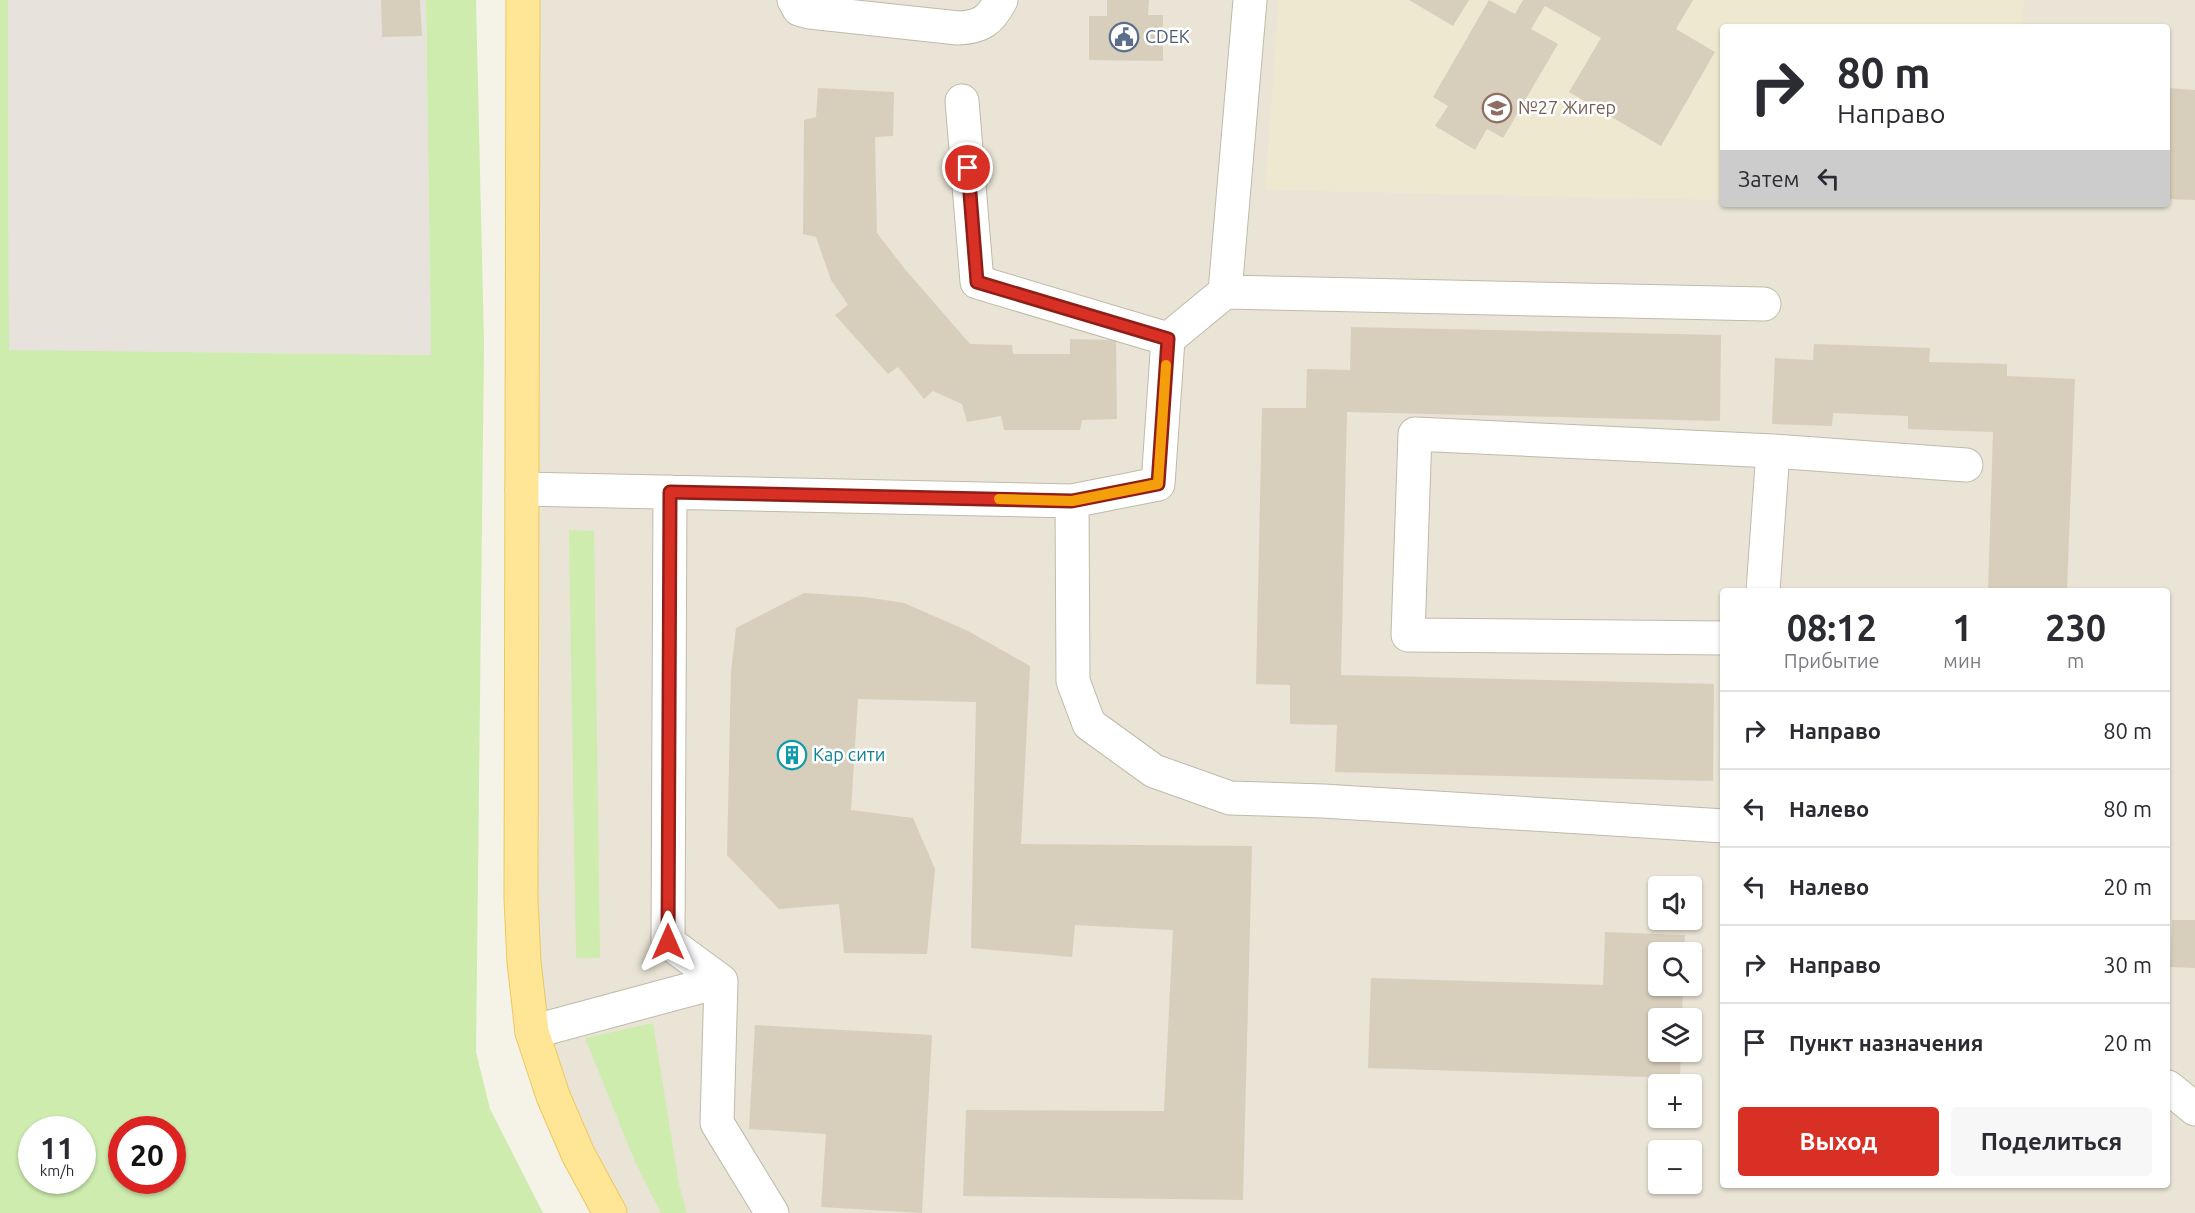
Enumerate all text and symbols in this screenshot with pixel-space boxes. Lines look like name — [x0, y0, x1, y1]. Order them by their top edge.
public building icon: CDEK — [1108, 21, 1140, 53]
place label: CDEK — [1145, 26, 1190, 46]
icon: right — [1738, 48, 1816, 126]
text: 80 m — [1837, 49, 1931, 96]
school or university icon: №27 Жигер — [1481, 92, 1513, 124]
place label: №27 Жигер — [1518, 97, 1616, 117]
text: Направо — [1837, 98, 1946, 128]
pin — [942, 142, 993, 193]
icon: arrive — [951, 151, 984, 184]
icon: left — [1812, 162, 1845, 195]
text: Затем — [1738, 166, 1800, 191]
text: 08:12 — [1787, 607, 1877, 648]
text: 1 — [1952, 607, 1973, 648]
text: 230 — [2045, 607, 2106, 648]
text: Прибытие — [1784, 649, 1880, 672]
text: мин — [1943, 649, 1981, 672]
text: m — [2067, 649, 2084, 672]
icon: right — [1738, 714, 1771, 747]
text: Направо — [1789, 718, 1881, 743]
text: 80 m — [2103, 718, 2152, 743]
building icon: Кар сити — [776, 739, 808, 771]
place label: Кар сити — [813, 744, 886, 764]
icon: left — [1738, 792, 1771, 825]
text: Налево — [1789, 796, 1869, 821]
text: 80 m — [2103, 796, 2152, 821]
icon: left — [1738, 870, 1771, 903]
text: Налево — [1789, 874, 1869, 899]
text: 20 m — [2103, 874, 2152, 899]
map controls — [1648, 876, 1702, 1194]
button: sound — [1648, 876, 1702, 930]
position arrow — [636, 910, 700, 974]
button: search — [1648, 942, 1702, 996]
icon: right — [1738, 948, 1771, 981]
text: Направо — [1789, 952, 1881, 977]
text: 30 m — [2103, 952, 2152, 977]
button: layers — [1648, 1008, 1702, 1062]
icon: arrive — [1738, 1026, 1771, 1059]
text: Пункт назначения — [1789, 1030, 1983, 1055]
text: 20 m — [2103, 1030, 2152, 1055]
button: + — [1648, 1074, 1702, 1128]
button: Выход — [1738, 1107, 1939, 1176]
button: Поделиться — [1951, 1107, 2152, 1176]
speed limit sign: 20 — [108, 1116, 186, 1194]
text: 11 — [40, 1131, 74, 1165]
button: − — [1648, 1140, 1702, 1194]
text: km/h — [40, 1162, 74, 1179]

